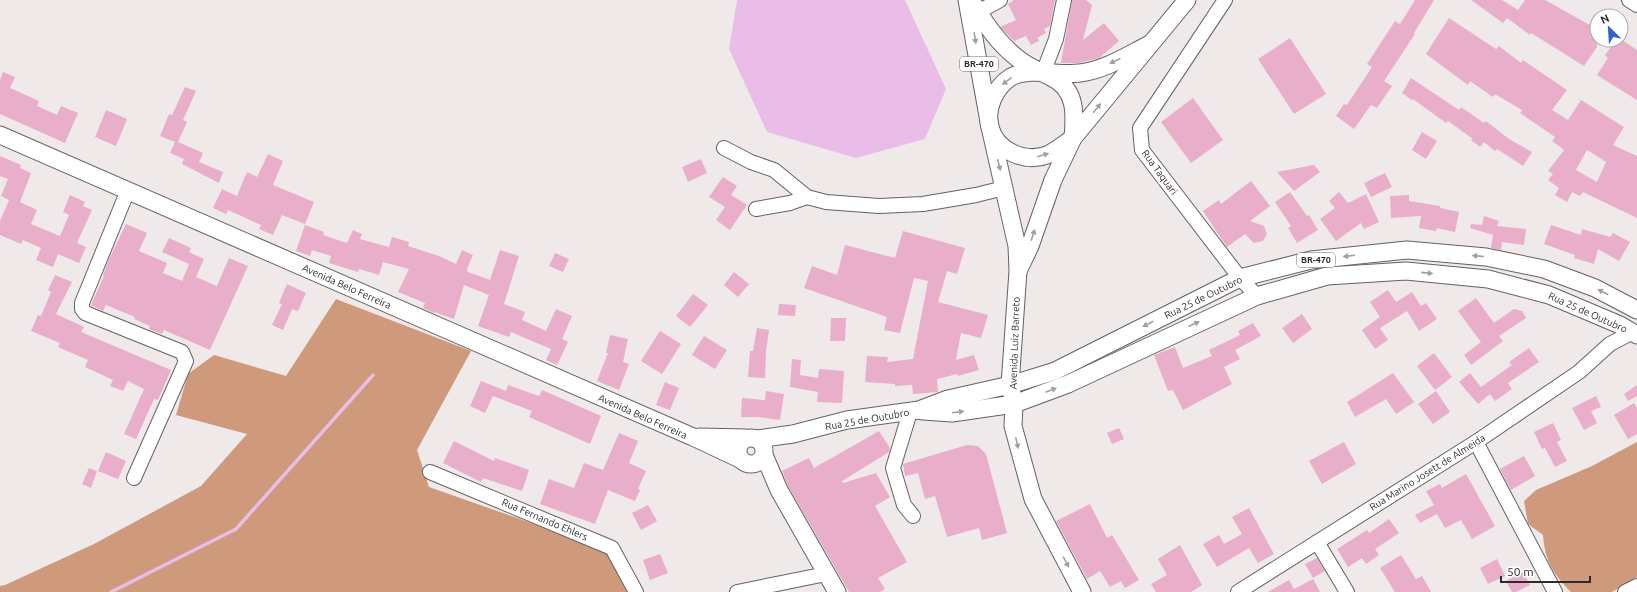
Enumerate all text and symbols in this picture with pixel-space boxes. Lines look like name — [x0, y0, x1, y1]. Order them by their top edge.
north arrow — [1589, 8, 1629, 48]
text: N — [1599, 12, 1611, 26]
one-way arrow — [972, 32, 978, 44]
road number: BR-470 — [960, 57, 998, 71]
one-way arrow — [1110, 58, 1121, 64]
one-way arrow — [1001, 77, 1012, 86]
one-way arrow — [1093, 103, 1102, 114]
street label: Rua Taquari — [1140, 148, 1180, 197]
one-way arrow — [1038, 152, 1050, 158]
one-way arrow — [996, 159, 1002, 171]
one-way arrow — [1030, 229, 1036, 241]
one-way arrow — [1343, 252, 1355, 259]
road number: BR-470 — [1297, 253, 1335, 267]
one-way arrow — [1472, 253, 1484, 260]
street label: Avenida Belo Ferreira — [301, 262, 393, 311]
one-way arrow — [1421, 270, 1433, 277]
street label: Rua 25 de Outubro — [1163, 274, 1244, 321]
one-way arrow — [1597, 289, 1608, 295]
street label: Rua 25 de Outubro — [1547, 290, 1629, 335]
street label: Avenida Luiz Barreto — [1007, 296, 1022, 390]
one-way arrow — [1142, 321, 1154, 327]
one-way arrow — [1188, 321, 1200, 327]
one-way arrow — [1045, 387, 1057, 393]
street label: Avenida Belo Ferreira — [597, 392, 689, 441]
street label: Rua 25 de Outubro — [824, 407, 910, 432]
one-way arrow — [952, 409, 964, 415]
street label: Rua Marino Josett de Almeida — [1367, 432, 1487, 513]
one-way arrow — [1014, 437, 1020, 449]
street label: Rua Fernando Ehlers — [500, 496, 589, 543]
one-way arrow — [1063, 556, 1070, 568]
scale bar — [1501, 558, 1590, 584]
text: 50 m — [1507, 565, 1534, 578]

